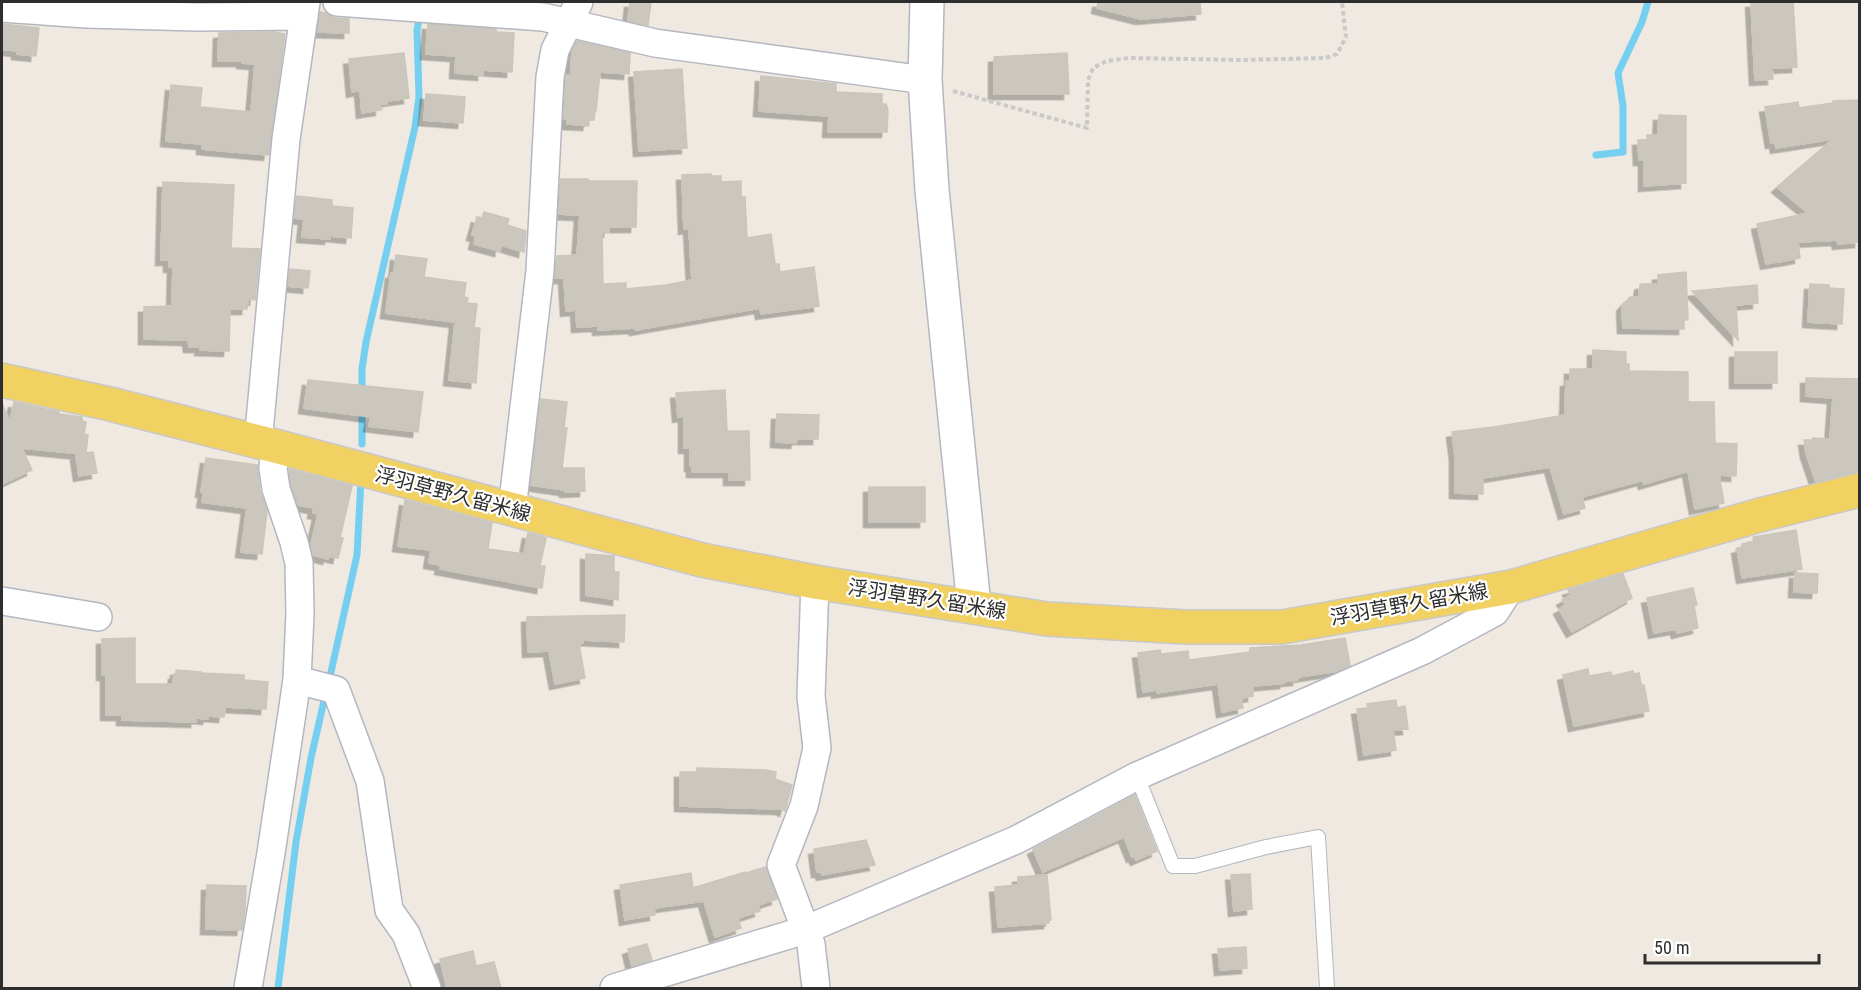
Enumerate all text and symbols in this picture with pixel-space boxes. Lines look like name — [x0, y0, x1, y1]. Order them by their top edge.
street label: 浮羽草野久留米線 — [373, 462, 533, 526]
street label: 浮羽草野久留米線 — [846, 575, 1008, 623]
street label: 浮羽草野久留米線 — [1328, 578, 1490, 630]
scale bar — [1645, 927, 1819, 965]
text: 50 m — [1654, 937, 1689, 958]

